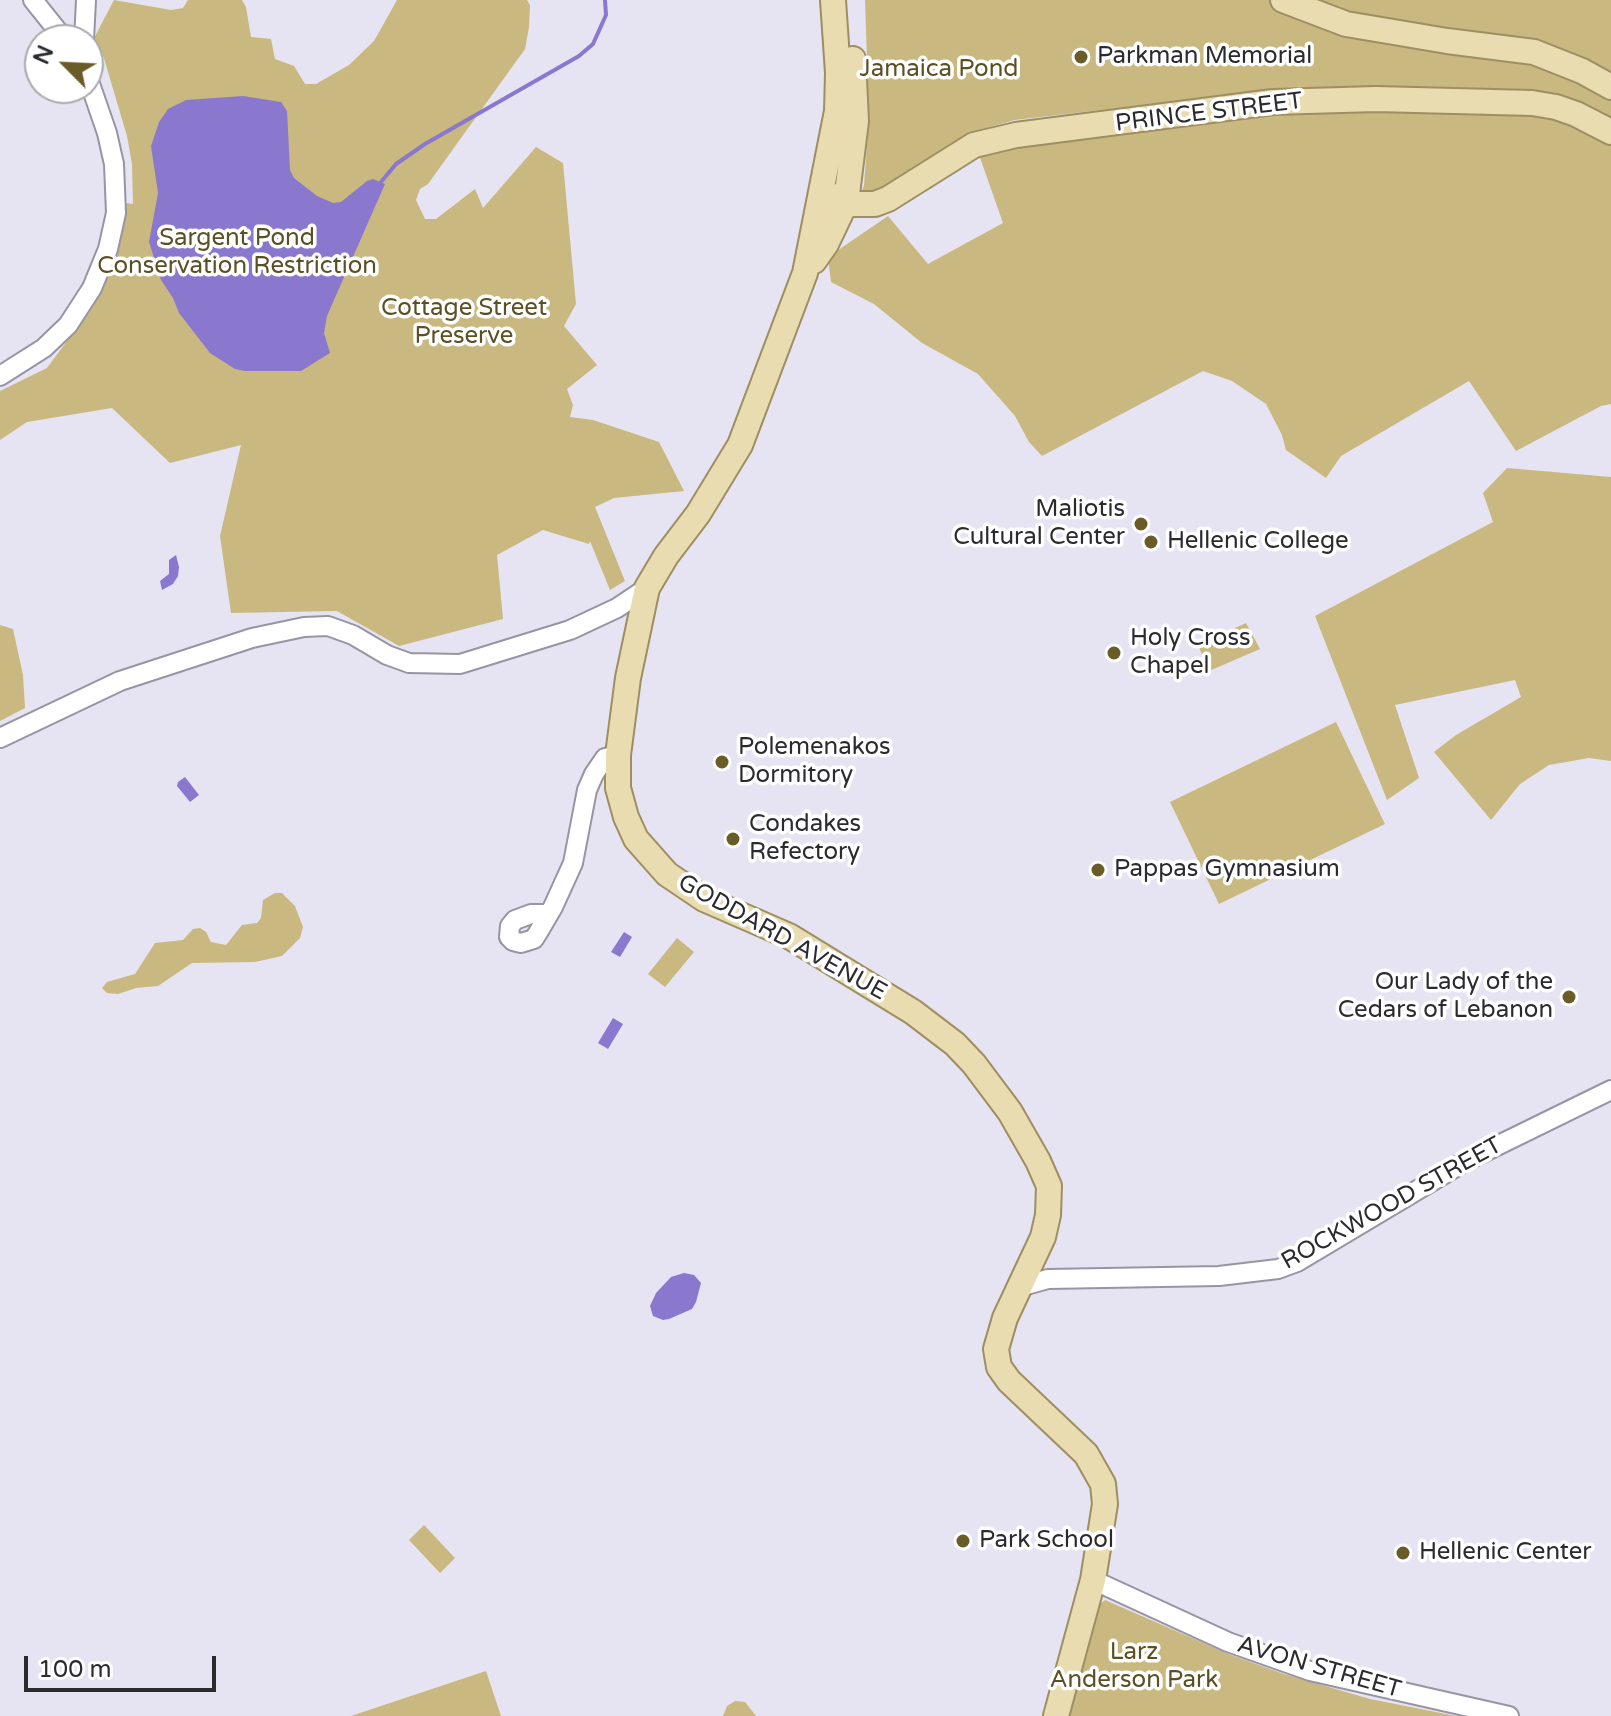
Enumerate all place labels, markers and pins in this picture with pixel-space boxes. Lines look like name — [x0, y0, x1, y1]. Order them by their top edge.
place label: Parkman Memorial — [1097, 43, 1312, 71]
marker: Parkman Memorial — [1072, 48, 1090, 66]
place label: Maliotis Cultural Center — [953, 496, 1125, 552]
marker: Maliotis Cultural Center — [1132, 515, 1150, 533]
place label: Hellenic College — [1167, 528, 1349, 556]
marker: Hellenic College — [1142, 533, 1160, 551]
place label: Holy Cross Chapel — [1130, 625, 1250, 681]
marker: Holy Cross Chapel — [1105, 644, 1123, 662]
place label: Polemenakos Dormitory — [738, 734, 891, 790]
marker: Polemenakos Dormitory — [713, 753, 731, 771]
place label: Condakes Refectory — [749, 811, 861, 867]
marker: Condakes Refectory — [724, 830, 742, 848]
place label: Pappas Gymnasium — [1114, 856, 1340, 884]
marker: Pappas Gymnasium — [1089, 861, 1107, 879]
place label: Our Lady of the Cedars of Lebanon — [1338, 969, 1553, 1025]
marker: Our Lady of the Cedars of Lebanon — [1560, 988, 1578, 1006]
place label: Park School — [979, 1527, 1114, 1555]
marker: Park School — [954, 1532, 972, 1550]
place label: Hellenic Center — [1419, 1539, 1592, 1567]
marker: Hellenic Center — [1394, 1544, 1412, 1562]

